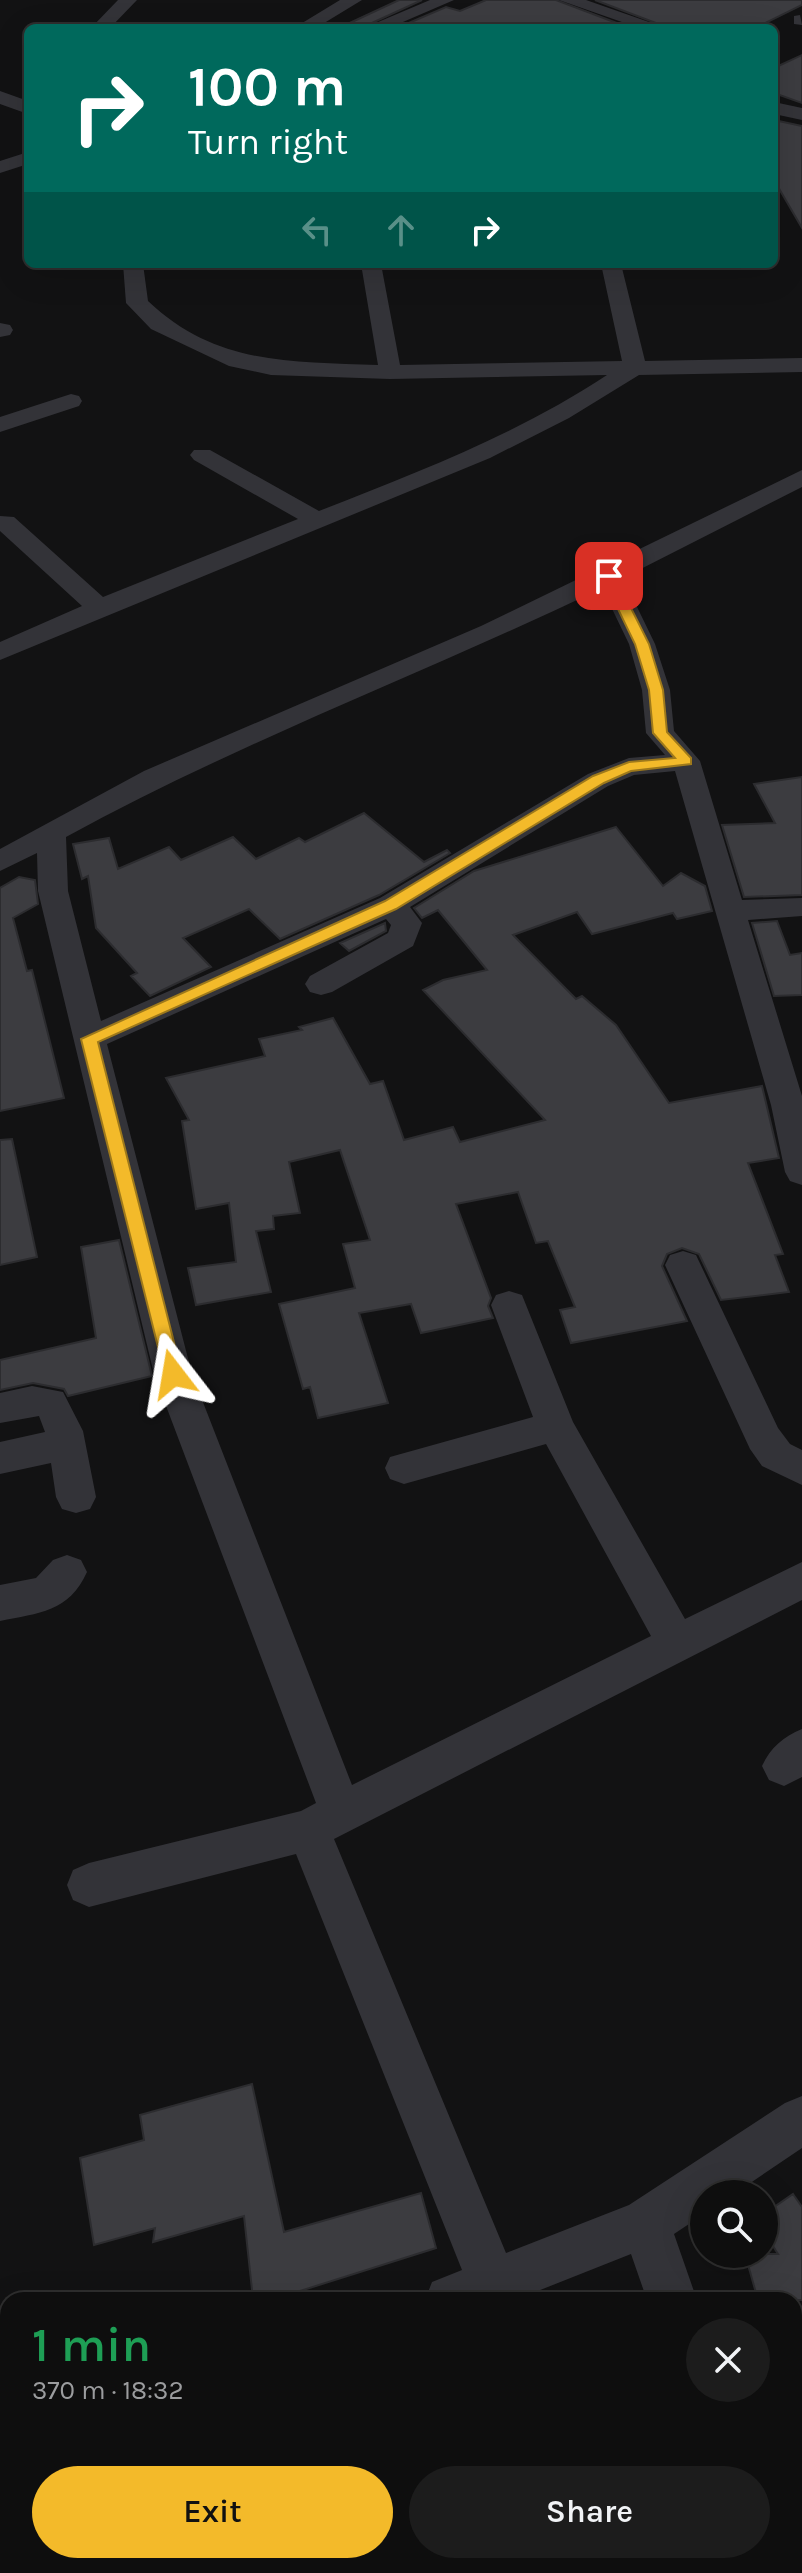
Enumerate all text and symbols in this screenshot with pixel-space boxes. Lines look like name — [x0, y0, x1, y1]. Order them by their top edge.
text: 100 m — [188, 54, 346, 119]
icon: right — [56, 56, 160, 160]
text: Turn right — [188, 121, 348, 163]
icon: left — [295, 208, 339, 252]
icon: ahead — [379, 208, 423, 252]
icon: right — [463, 208, 507, 252]
pin — [575, 542, 643, 610]
icon: arrive — [587, 554, 631, 598]
position arrow — [131, 1332, 215, 1416]
map controls — [690, 2180, 778, 2268]
button: search — [690, 2180, 778, 2268]
text: 1 min — [32, 2317, 151, 2373]
button: close — [686, 2318, 770, 2402]
text: 370 m · 18:32 — [32, 2375, 183, 2406]
button: Exit — [32, 2466, 393, 2558]
button: Share — [409, 2466, 770, 2558]

